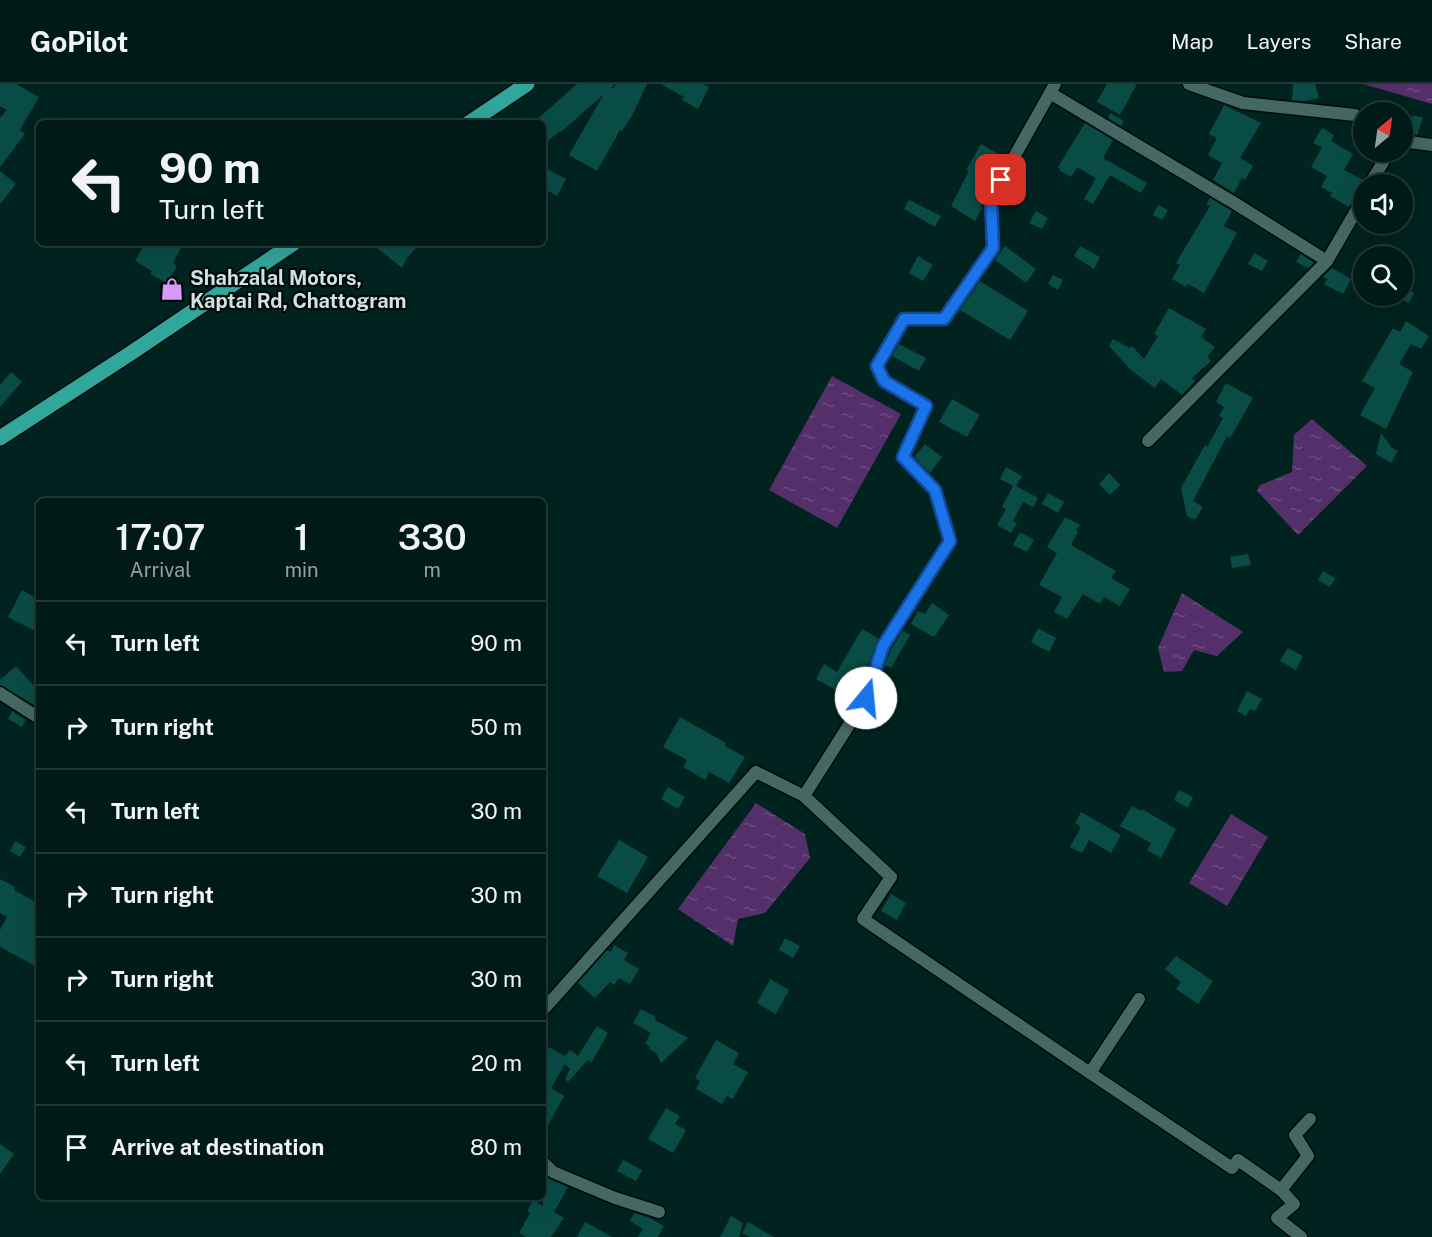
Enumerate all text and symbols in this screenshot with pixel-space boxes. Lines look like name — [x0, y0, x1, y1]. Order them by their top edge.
text: GoPilot — [30, 25, 129, 58]
text: Map — [1171, 29, 1214, 54]
text: Layers — [1247, 29, 1311, 54]
text: Share — [1344, 29, 1402, 54]
north arrow — [1353, 102, 1413, 162]
map controls — [1353, 102, 1413, 306]
text: 90 m — [159, 143, 261, 192]
icon: left — [60, 144, 138, 222]
pin — [975, 154, 1026, 205]
icon: arrive — [984, 163, 1017, 196]
button: sound — [1353, 174, 1413, 234]
text: Turn left — [159, 193, 265, 225]
button: search — [1353, 246, 1413, 306]
place label: Shahzalal Motors, Kaptai Rd, Chattogram — [190, 266, 406, 313]
shop icon: Shahzalal Motors, Kaptai Rd, Chattogram — [159, 276, 185, 302]
text: 17:07 — [115, 516, 206, 558]
text: 1 — [294, 516, 309, 558]
text: 330 — [398, 516, 467, 558]
text: Arrival — [129, 558, 191, 582]
text: min — [285, 558, 319, 582]
text: m — [424, 558, 441, 582]
icon: left — [60, 627, 93, 660]
text: Turn left — [111, 630, 200, 656]
text: 90 m — [471, 630, 522, 656]
position arrow — [834, 666, 898, 730]
icon: right — [60, 711, 93, 744]
text: Turn right — [111, 714, 214, 740]
text: 50 m — [470, 714, 522, 740]
icon: left — [60, 795, 93, 828]
text: Turn left — [111, 798, 200, 824]
text: 30 m — [470, 798, 522, 824]
icon: right — [60, 879, 93, 912]
text: Turn right — [111, 882, 214, 908]
text: 30 m — [470, 882, 522, 908]
icon: right — [60, 963, 93, 996]
text: Turn right — [111, 966, 214, 992]
text: 30 m — [470, 966, 522, 992]
icon: left — [60, 1047, 93, 1080]
text: Turn left — [111, 1050, 200, 1076]
text: 20 m — [471, 1050, 522, 1076]
icon: arrive — [60, 1131, 93, 1164]
text: Arrive at destination — [111, 1134, 324, 1160]
text: 80 m — [470, 1134, 522, 1160]

